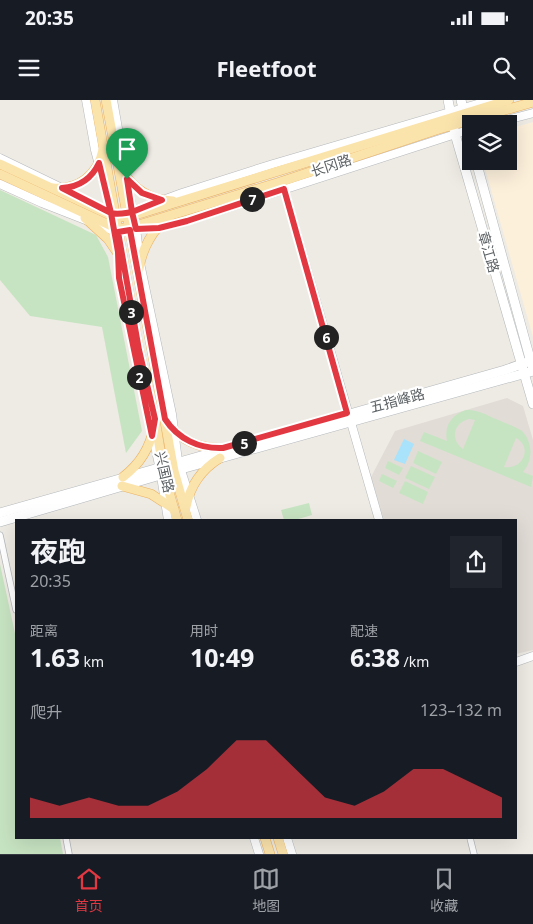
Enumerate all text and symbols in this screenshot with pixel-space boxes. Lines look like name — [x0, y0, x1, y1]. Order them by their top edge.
text: 20:35 — [25, 5, 74, 31]
text: Fleetfoot — [216, 53, 317, 83]
icon: menu — [15, 54, 43, 82]
icon: search — [490, 54, 518, 82]
map controls — [462, 115, 517, 170]
button: layers — [462, 115, 517, 170]
pin — [106, 128, 148, 179]
icon: arrive — [113, 135, 141, 163]
street label: 长冈路 — [308, 149, 354, 181]
pin: 7 — [240, 186, 264, 212]
text: 7 — [248, 190, 257, 209]
street label: 章江路 — [474, 229, 504, 275]
pin: 3 — [118, 300, 144, 324]
text: 3 — [127, 303, 136, 322]
pin: 6 — [314, 324, 338, 350]
text: 6 — [322, 328, 331, 347]
pin: 2 — [126, 364, 152, 390]
text: 2 — [135, 368, 144, 387]
street label: 五指峰路 — [367, 384, 427, 416]
pin: 5 — [232, 430, 256, 456]
text: 5 — [240, 434, 249, 453]
street label: 兴国路 — [151, 449, 179, 495]
text: 夜跑 — [30, 532, 86, 570]
button: share — [450, 536, 502, 588]
text: 20:35 — [30, 570, 71, 592]
text: 距离 — [30, 621, 58, 640]
text: 用时 — [190, 621, 218, 640]
text: 配速 — [350, 621, 378, 640]
text: 1.63 — [30, 640, 80, 674]
text: 10:49 — [190, 640, 254, 674]
text: 6:38 — [350, 640, 400, 674]
text: km — [80, 652, 104, 671]
text: /km — [400, 652, 429, 671]
text: 123–132 m — [420, 699, 502, 721]
text: 爬升 — [30, 701, 62, 723]
tab: 首页 — [75, 865, 103, 915]
tab: 地图 — [252, 865, 280, 915]
tab: 收藏 — [430, 865, 458, 915]

